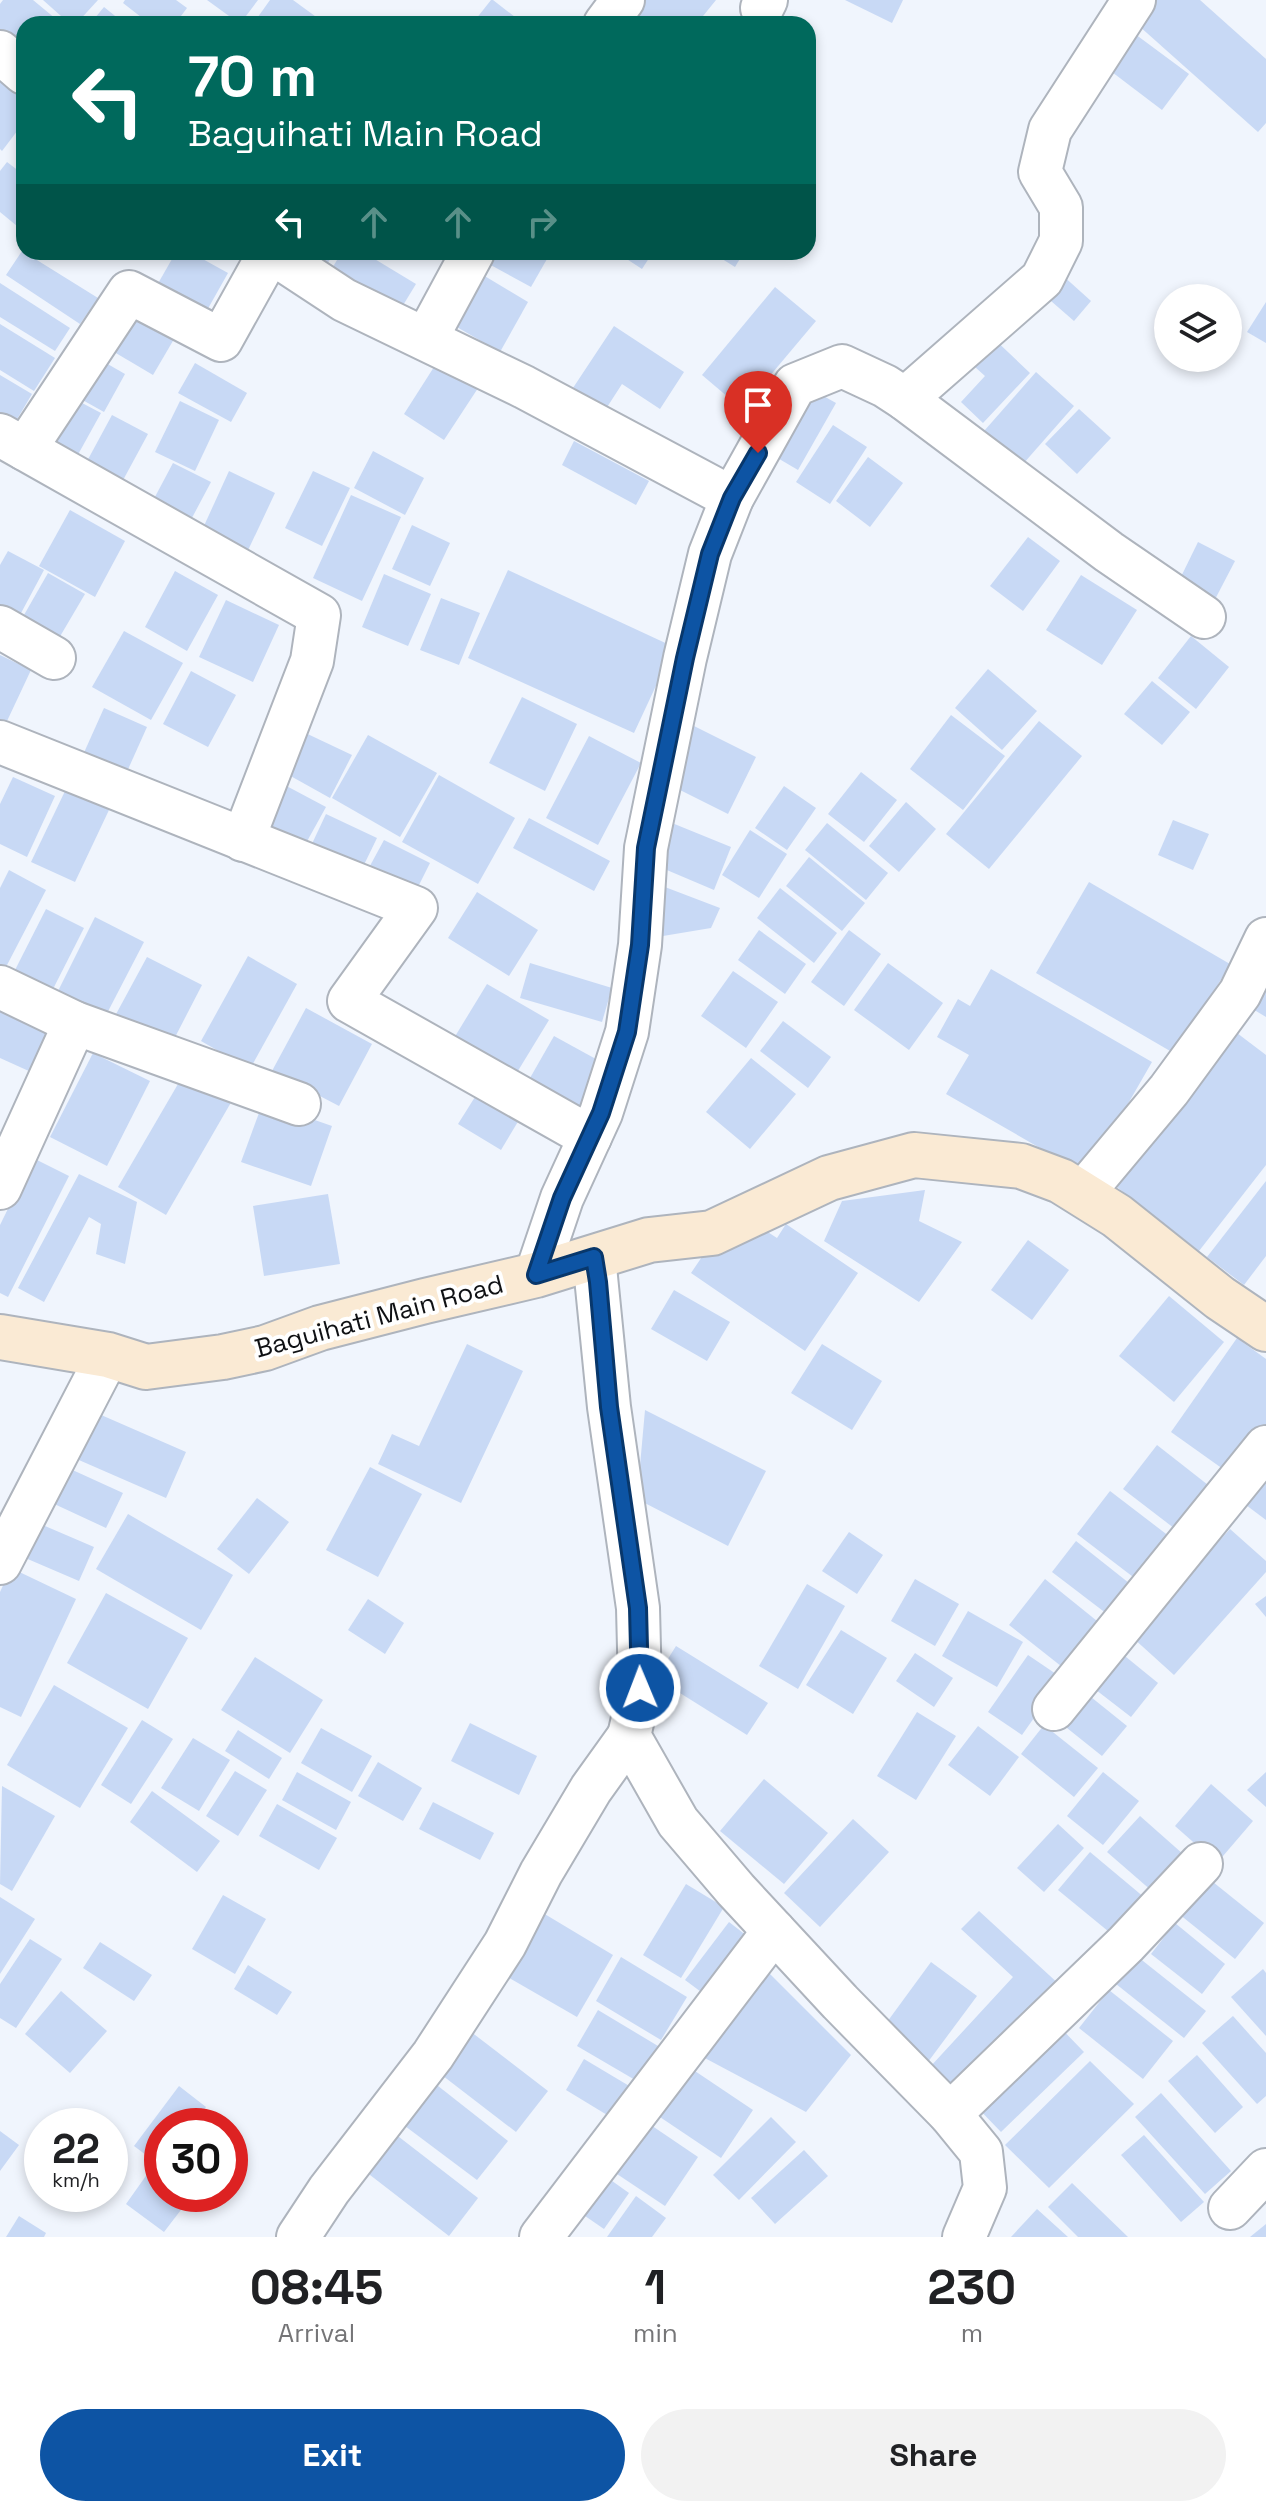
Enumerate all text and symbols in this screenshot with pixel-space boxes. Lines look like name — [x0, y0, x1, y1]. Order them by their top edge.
text: 70 m — [188, 41, 317, 112]
icon: left — [56, 48, 160, 152]
text: Baguihati Main Road — [188, 111, 543, 157]
icon: left — [268, 200, 312, 244]
icon: ahead — [352, 200, 396, 244]
icon: ahead — [436, 200, 480, 244]
icon: right — [520, 200, 564, 244]
map controls — [1154, 284, 1242, 372]
button: layers — [1154, 284, 1242, 372]
pin — [724, 371, 792, 453]
icon: arrive — [736, 383, 780, 427]
street label: Baguihati Main Road — [251, 1266, 507, 1366]
position arrow — [598, 1646, 682, 1730]
speed limit sign: 30 — [144, 2108, 248, 2212]
text: 22 — [52, 2124, 100, 2175]
text: km/h — [52, 2167, 100, 2193]
text: 08:45 — [250, 2257, 383, 2318]
text: 1 — [645, 2257, 666, 2318]
text: 230 — [927, 2257, 1016, 2318]
text: Arrival — [278, 2316, 355, 2350]
text: min — [633, 2316, 678, 2350]
text: m — [961, 2316, 983, 2350]
button: Exit — [40, 2409, 625, 2501]
button: Share — [641, 2409, 1226, 2501]

